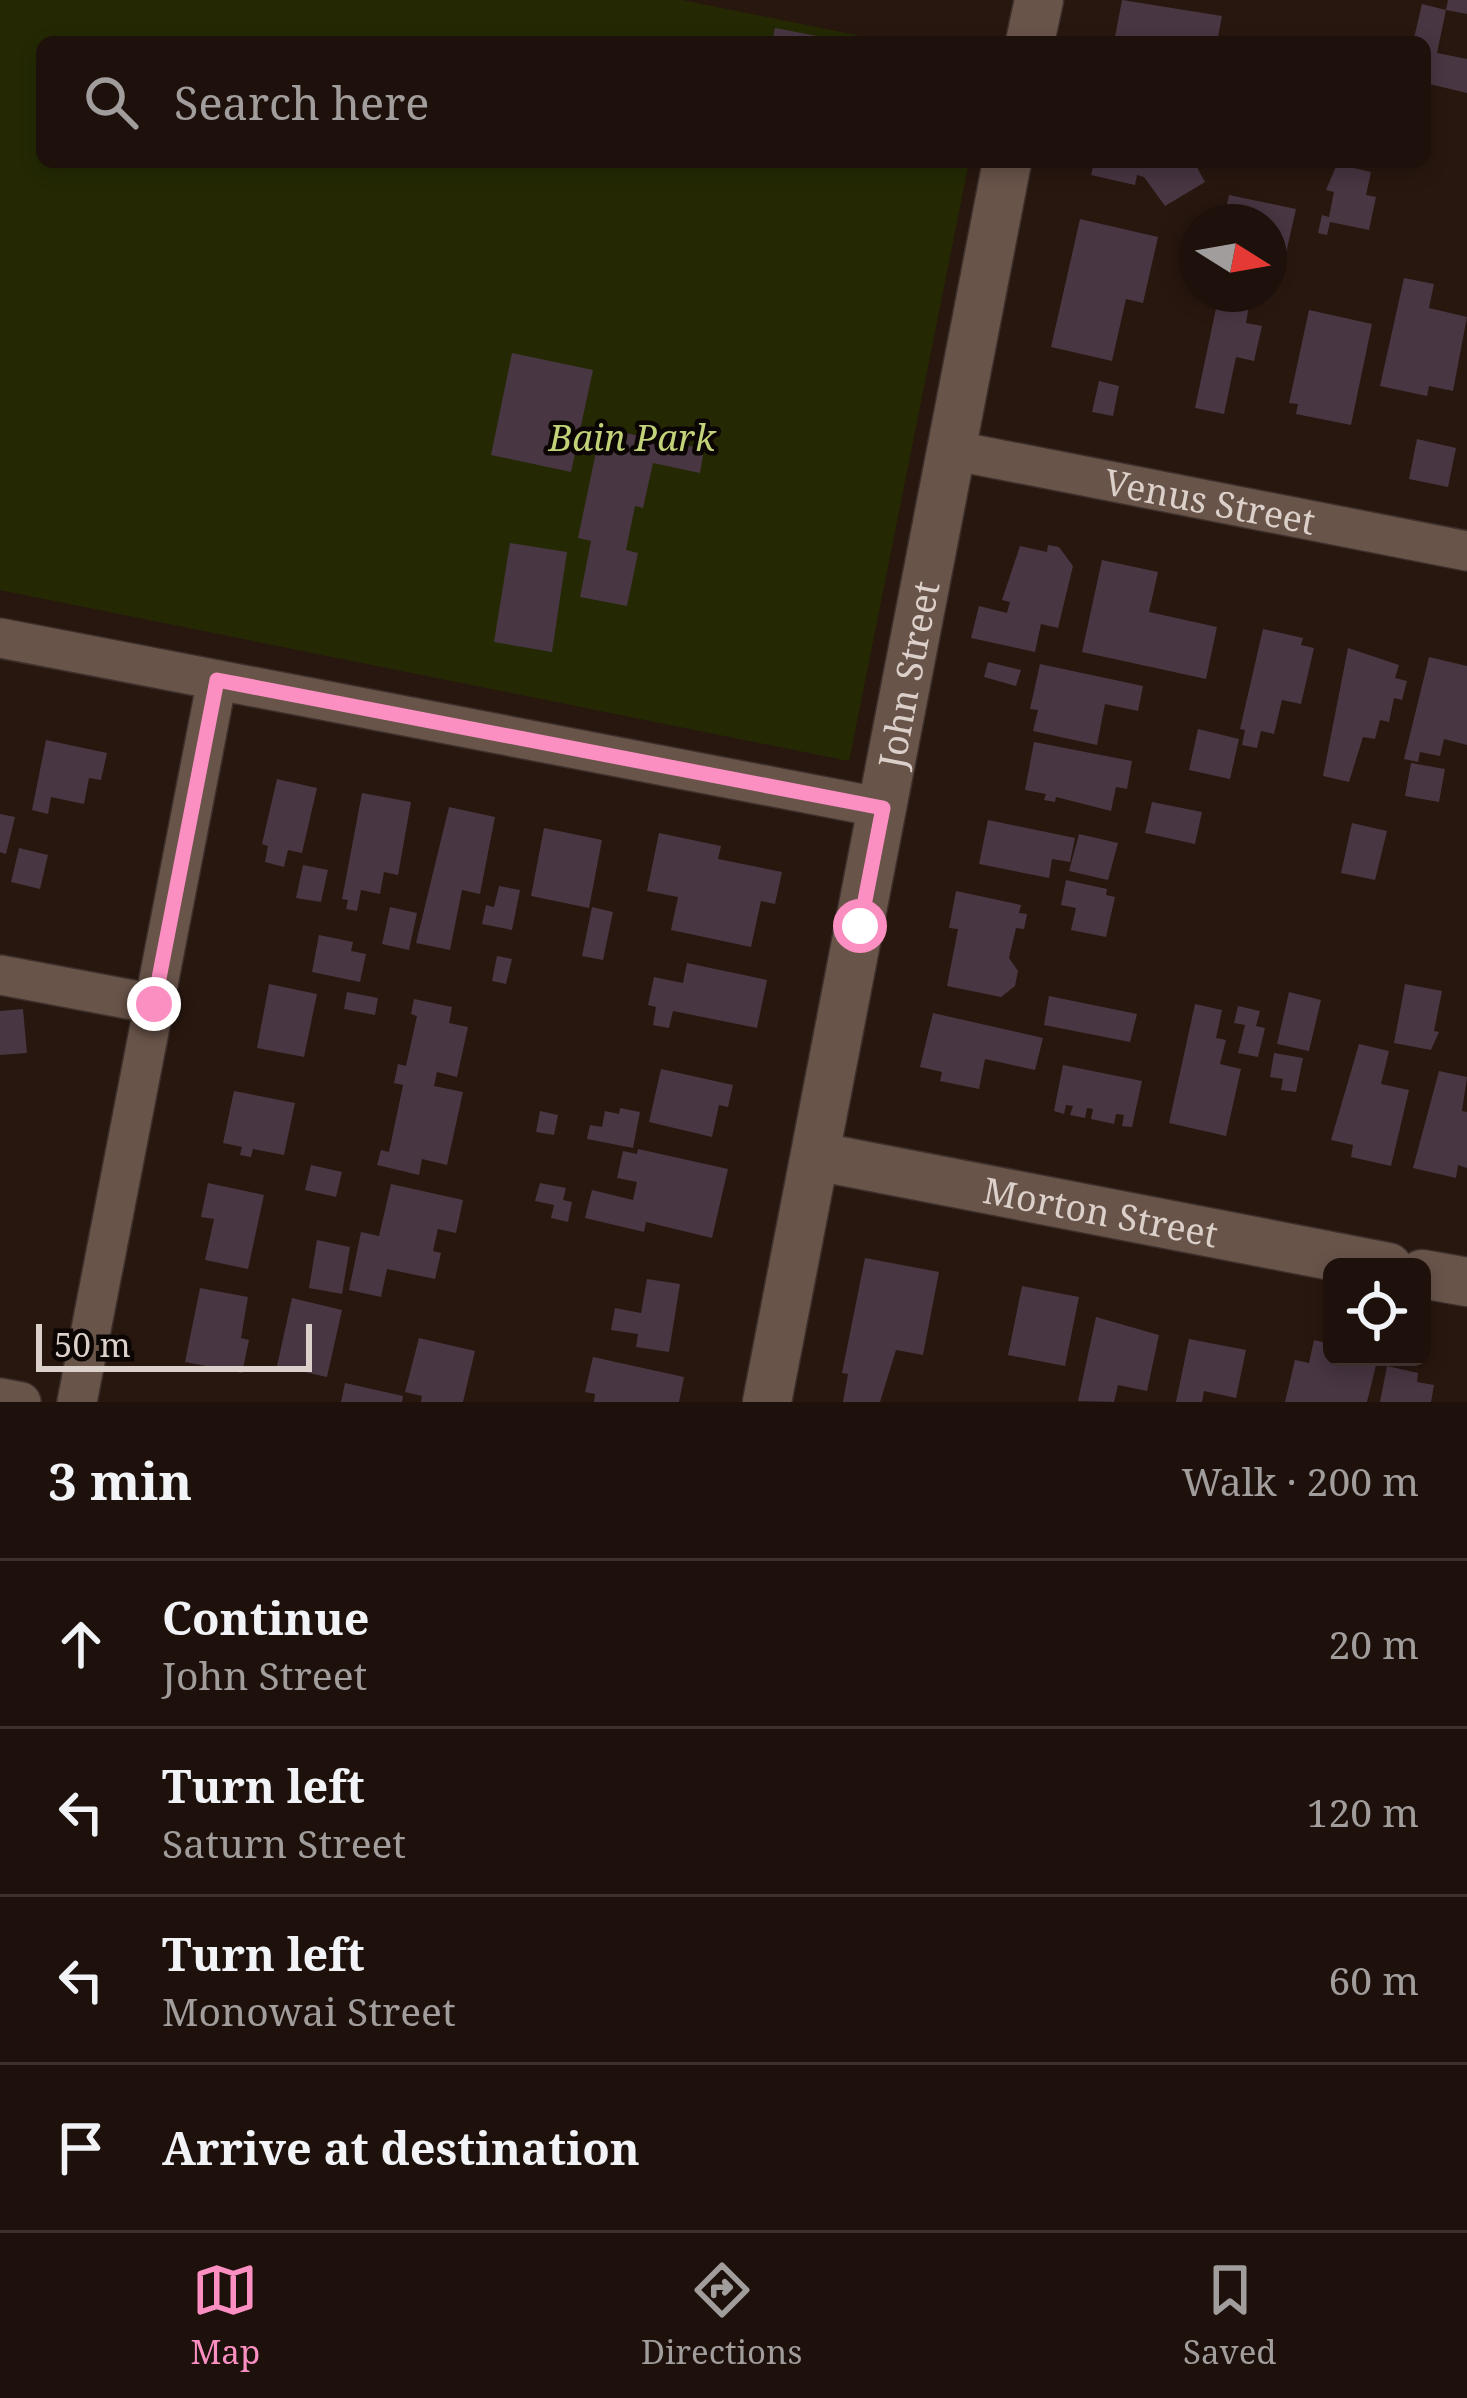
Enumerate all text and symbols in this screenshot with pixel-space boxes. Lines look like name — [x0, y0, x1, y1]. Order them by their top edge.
search box — [36, 36, 1431, 168]
icon: search — [78, 69, 144, 135]
text: Search here — [174, 72, 429, 133]
north arrow — [1179, 204, 1287, 312]
park label: Bain Park — [548, 413, 717, 462]
street label: Venus Street — [1101, 456, 1320, 545]
street label: John Street — [866, 577, 950, 773]
route start — [833, 899, 887, 953]
route end — [127, 977, 181, 1031]
street label: Morton Street — [979, 1165, 1222, 1258]
map controls — [1323, 1258, 1431, 1366]
button: locate — [1323, 1258, 1431, 1366]
scale bar — [36, 1318, 312, 1371]
text: 50 m — [54, 1322, 131, 1367]
text: 3 min — [48, 1445, 192, 1515]
text: Walk · 200 m — [1182, 1454, 1419, 1507]
text: Continue — [162, 1587, 370, 1648]
icon: ahead — [48, 1611, 114, 1677]
text: 20 m — [1328, 1617, 1419, 1670]
text: John Street — [162, 1648, 367, 1701]
text: Turn left — [162, 1755, 365, 1816]
icon: left — [48, 1779, 114, 1845]
text: 120 m — [1307, 1785, 1419, 1838]
text: Saturn Street — [162, 1816, 406, 1869]
text: Turn left — [162, 1923, 365, 1984]
icon: left — [48, 1947, 114, 2013]
text: 60 m — [1328, 1953, 1419, 2006]
text: Monowai Street — [162, 1984, 456, 2037]
icon: arrive — [48, 2115, 114, 2181]
text: Arrive at destination — [162, 2117, 640, 2178]
tab: Map — [190, 2257, 260, 2374]
tab: Directions — [641, 2257, 802, 2374]
tab: Saved — [1183, 2257, 1277, 2374]

